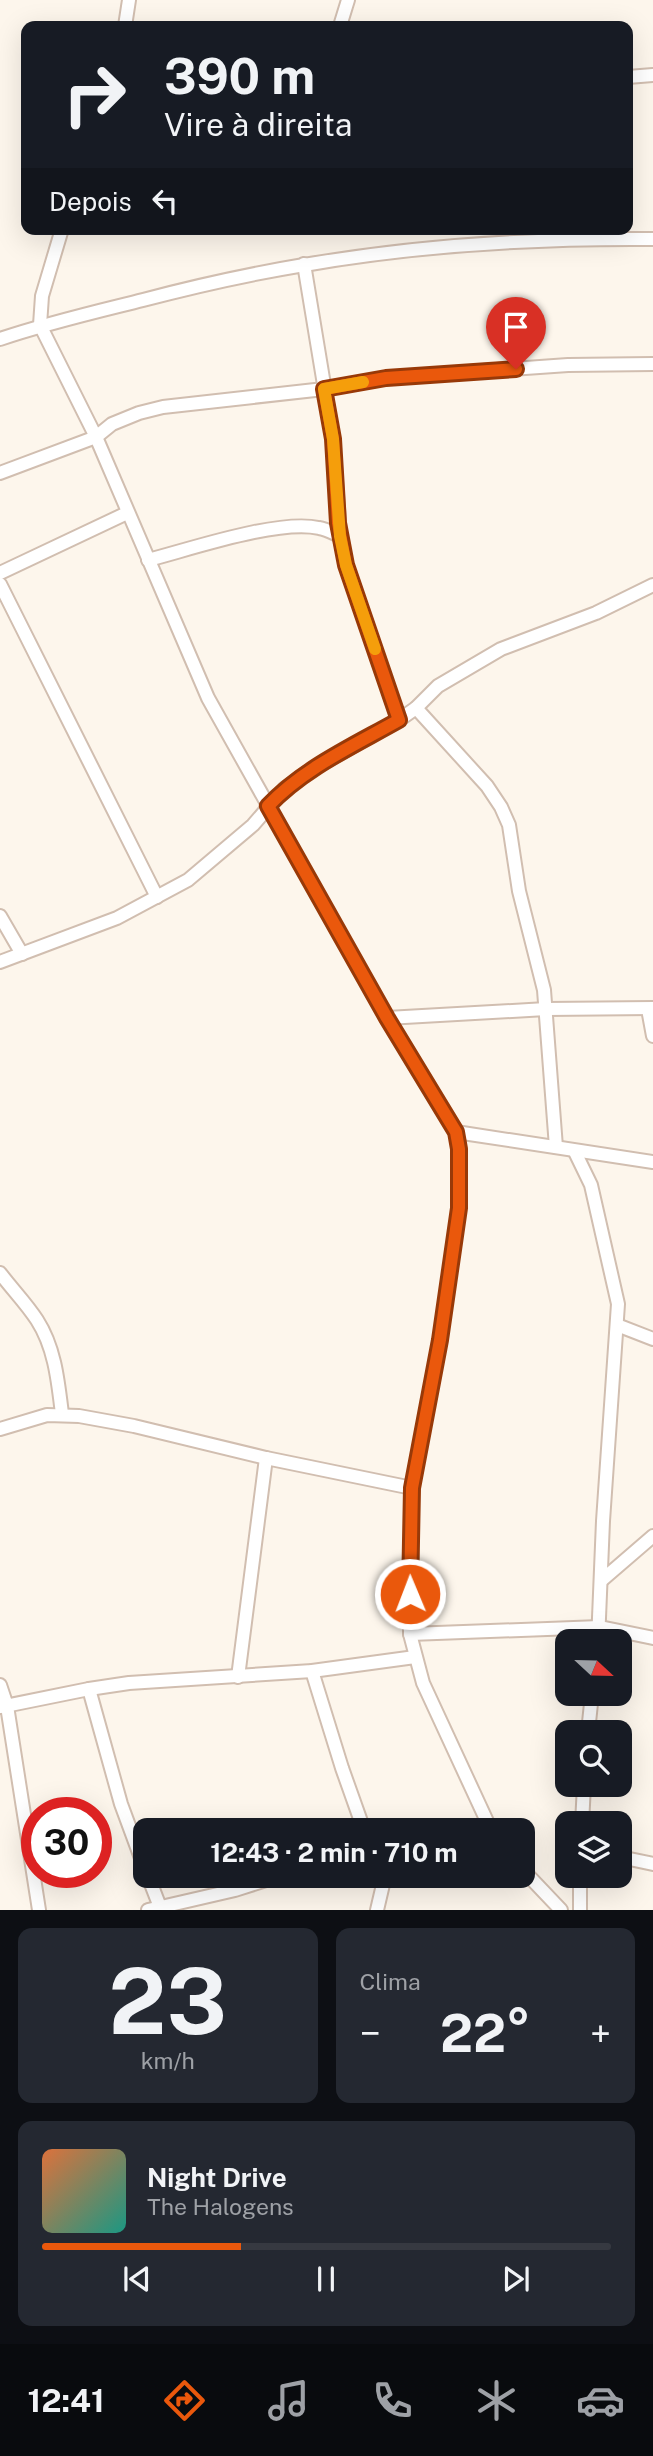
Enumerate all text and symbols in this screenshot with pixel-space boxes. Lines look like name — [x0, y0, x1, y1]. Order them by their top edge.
text: 390 m — [164, 47, 315, 105]
icon: right — [49, 49, 140, 140]
text: Vire à direita — [164, 106, 352, 143]
icon: left — [146, 182, 184, 220]
text: Depois — [49, 186, 132, 217]
pin — [486, 297, 546, 369]
icon: arrive — [497, 308, 535, 346]
position arrow — [373, 1557, 447, 1631]
north arrow — [555, 1629, 632, 1706]
map controls — [555, 1629, 632, 1888]
button: search — [555, 1720, 632, 1797]
speed limit sign: 30 — [21, 1797, 112, 1888]
button: layers — [555, 1811, 632, 1888]
text: 12:43 · 2 min · 710 m — [210, 1837, 458, 1868]
text: 23 — [109, 1948, 227, 2054]
text: Clima — [360, 1968, 421, 1995]
text: 22° — [440, 2003, 531, 2064]
text: − — [360, 2011, 381, 2056]
text: + — [590, 2011, 611, 2056]
text: km/h — [141, 2047, 195, 2074]
text: Night Drive — [147, 2162, 287, 2193]
text: The Halogens — [147, 2193, 294, 2220]
icon: previous — [118, 2260, 156, 2298]
icon: pause — [307, 2260, 345, 2298]
icon: next — [497, 2260, 535, 2298]
icon: directions — [160, 2376, 209, 2425]
icon: music — [264, 2376, 313, 2425]
icon: phone — [368, 2376, 417, 2425]
icon: climate — [472, 2376, 521, 2425]
icon: car — [576, 2376, 625, 2425]
text: 12:41 — [28, 2382, 105, 2419]

